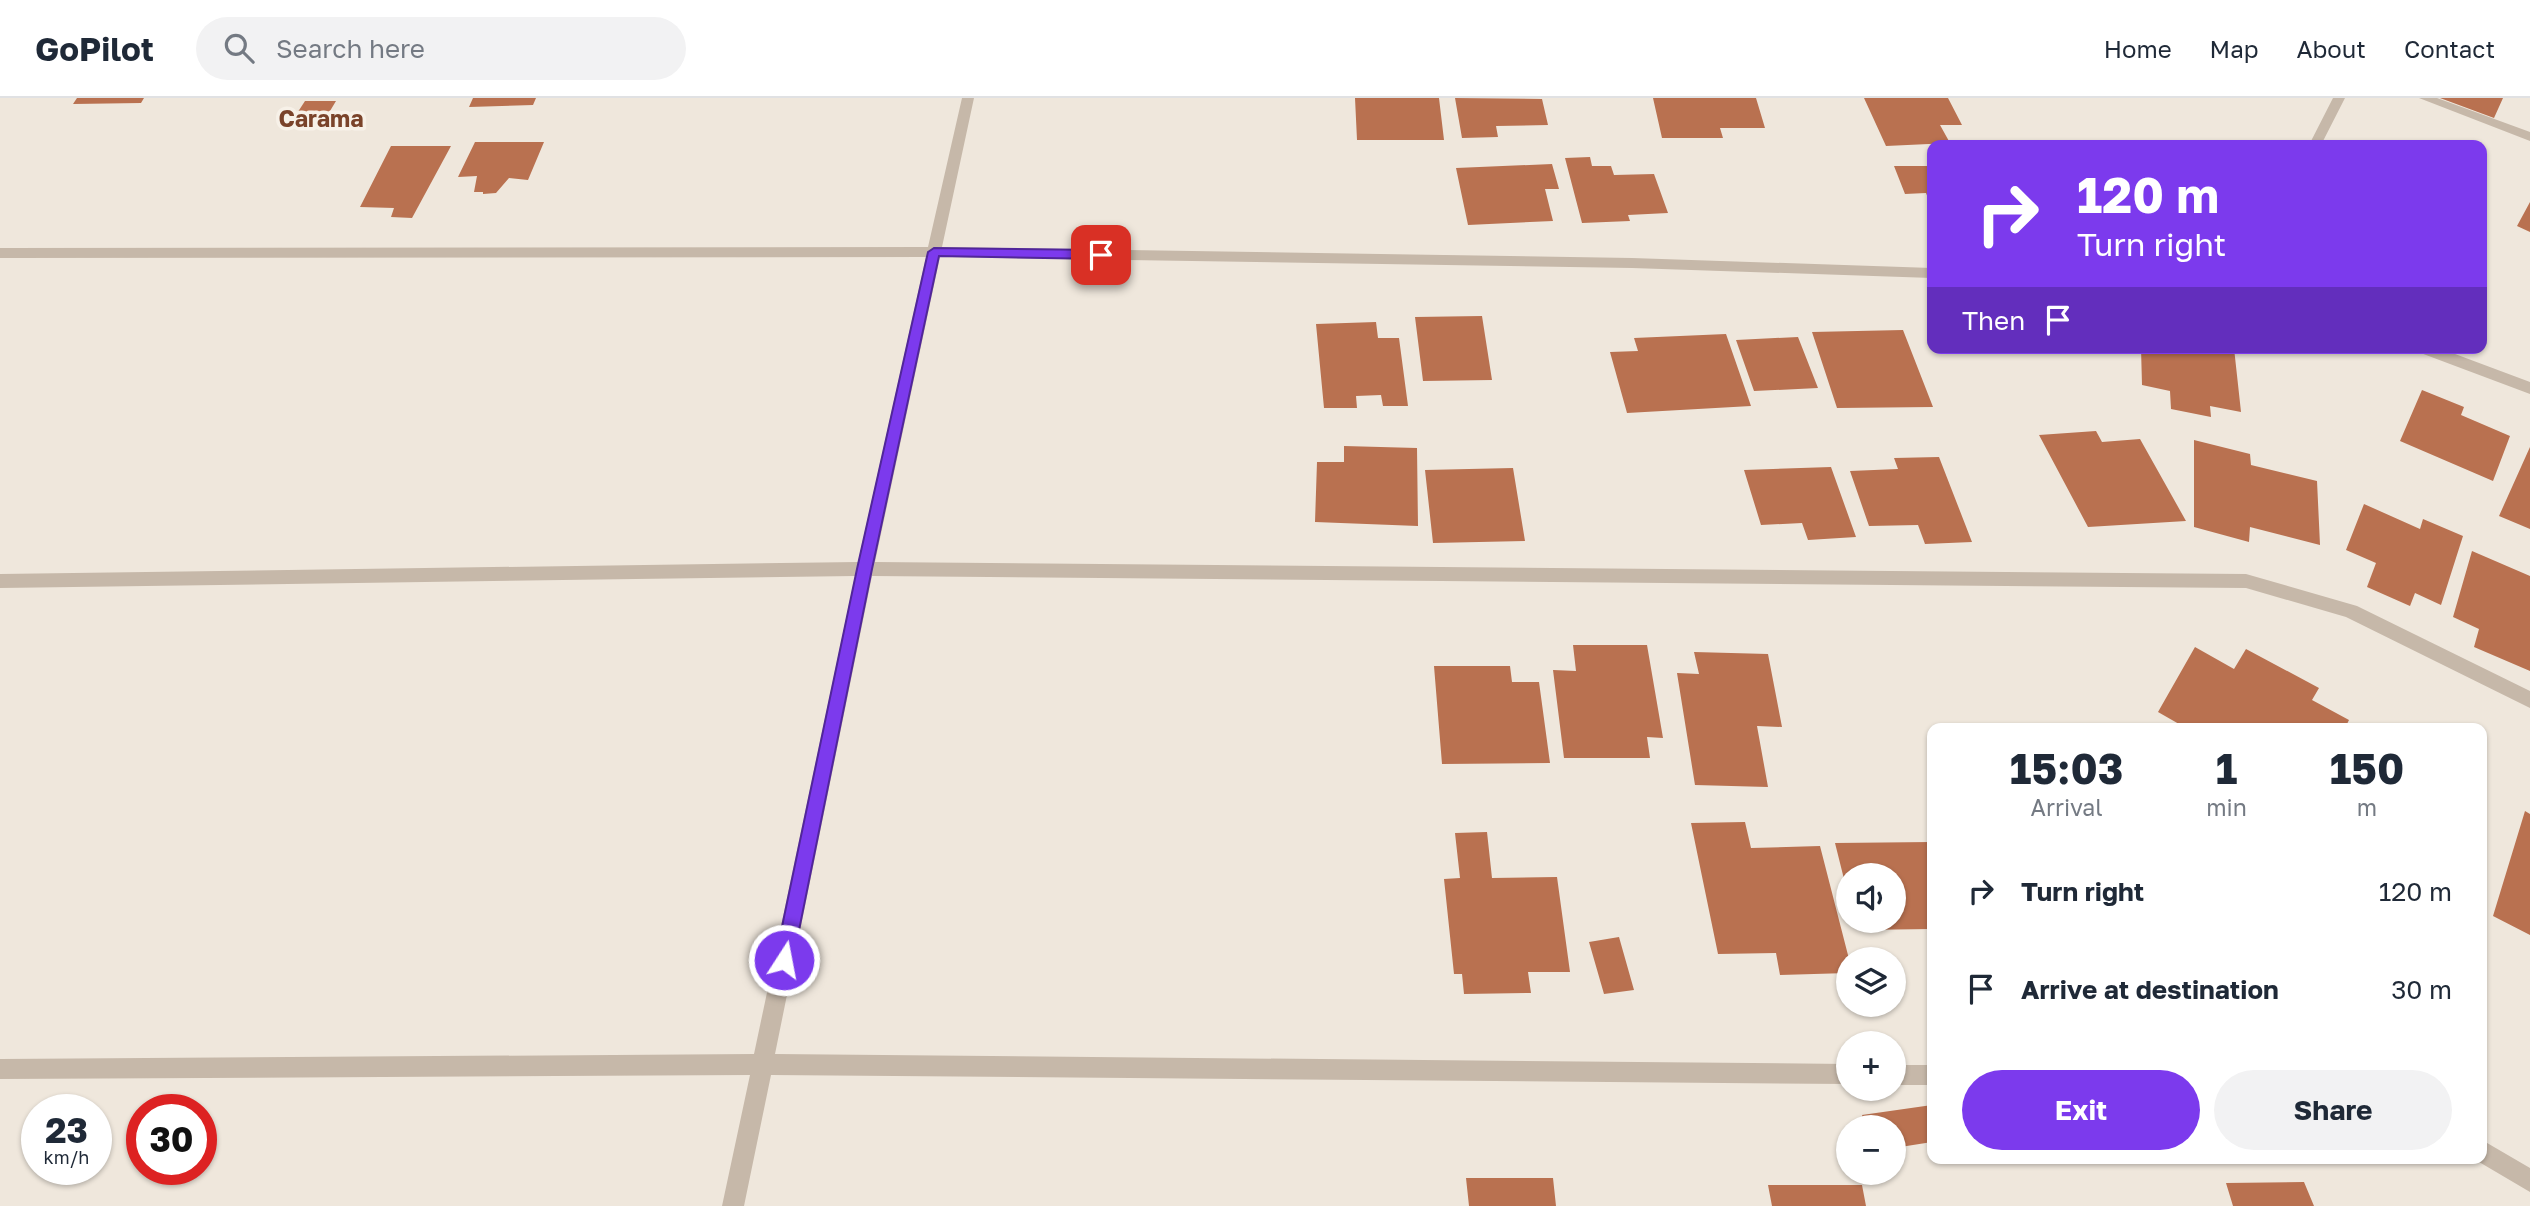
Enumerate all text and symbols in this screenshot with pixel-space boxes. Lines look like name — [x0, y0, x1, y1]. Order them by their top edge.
search box — [196, 17, 686, 80]
text: GoPilot — [35, 29, 154, 68]
icon: search — [220, 29, 258, 67]
text: Search here — [276, 33, 425, 64]
text: Home — [2104, 34, 2172, 63]
text: Map — [2210, 34, 2259, 63]
text: About — [2297, 34, 2366, 63]
text: Contact — [2404, 34, 2495, 63]
district label: Carama — [278, 104, 364, 132]
text: 120 m — [2077, 165, 2219, 224]
icon: right — [1962, 168, 2053, 259]
pin — [1071, 225, 1131, 285]
text: Turn right — [2077, 225, 2226, 263]
icon: arrive — [1082, 236, 1120, 274]
icon: arrive — [2039, 301, 2077, 339]
text: Then — [1962, 305, 2025, 336]
text: 15:03 — [2010, 743, 2123, 793]
text: 1 — [2216, 743, 2237, 793]
text: 150 — [2330, 743, 2404, 793]
text: Arrival — [2031, 793, 2103, 821]
text: min — [2206, 793, 2247, 821]
text: m — [2357, 793, 2377, 821]
map controls — [1836, 863, 1906, 1185]
button: sound — [1836, 863, 1906, 933]
icon: right — [1962, 872, 2000, 910]
text: Turn right — [2021, 876, 2144, 907]
text: 120 m — [2379, 876, 2452, 907]
position arrow — [747, 923, 821, 997]
button: layers — [1836, 947, 1906, 1017]
icon: arrive — [1962, 970, 2000, 1008]
text: Arrive at destination — [2021, 974, 2279, 1005]
text: 30 m — [2391, 974, 2452, 1005]
button: + — [1836, 1031, 1906, 1101]
button: Exit — [1962, 1070, 2200, 1150]
button: Share — [2214, 1070, 2452, 1150]
speed limit sign: 30 — [126, 1094, 217, 1185]
text: 23 — [45, 1109, 88, 1151]
button: − — [1836, 1115, 1906, 1185]
text: km/h — [44, 1146, 89, 1168]

